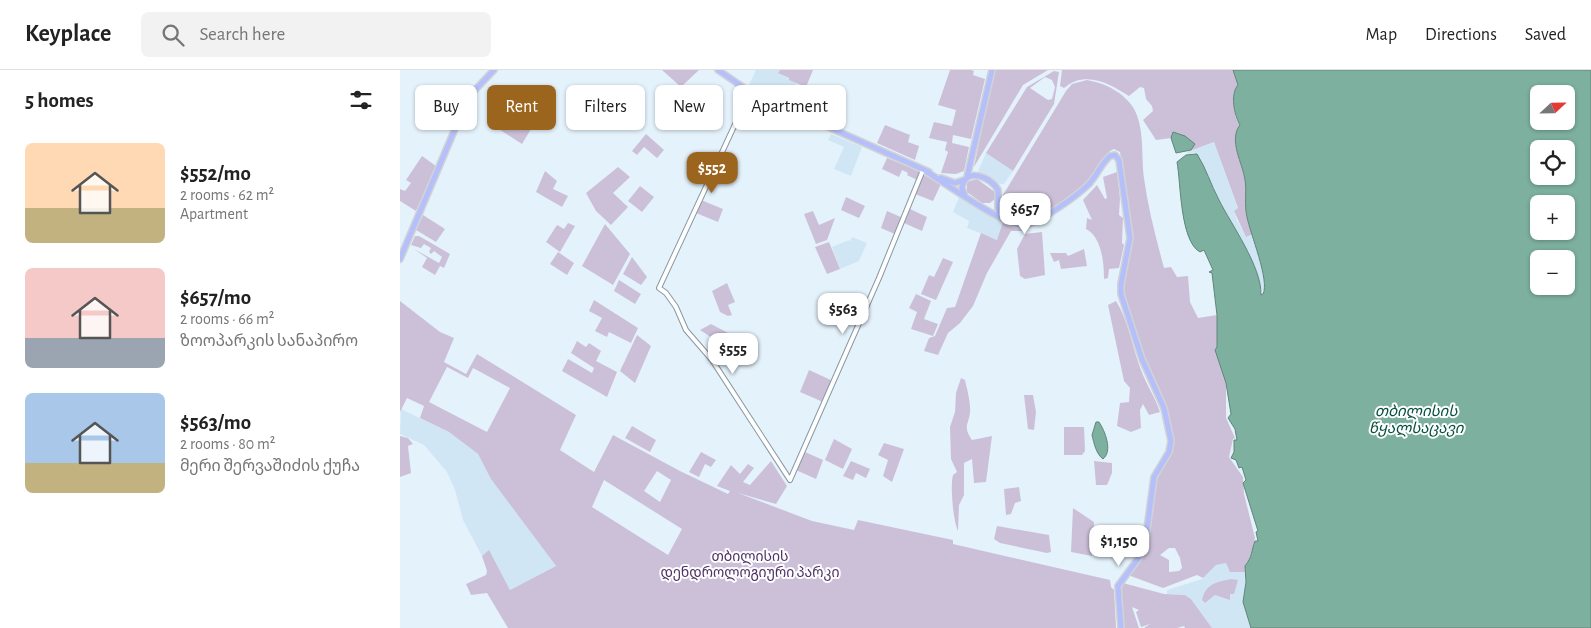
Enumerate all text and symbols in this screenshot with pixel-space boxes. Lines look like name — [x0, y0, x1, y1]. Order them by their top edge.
search box — [141, 12, 491, 57]
icon: search — [159, 21, 187, 49]
text: Keyplace — [25, 22, 111, 46]
text: Search here — [199, 25, 285, 44]
text: Map — [1366, 26, 1397, 44]
text: Directions — [1425, 26, 1497, 44]
text: Saved — [1525, 26, 1566, 44]
chip: Buy — [415, 85, 477, 130]
chip: Rent — [487, 85, 556, 130]
chip: Filters — [566, 85, 645, 130]
chip: New — [655, 85, 723, 130]
chip: Apartment — [733, 85, 846, 130]
north arrow — [1530, 85, 1575, 130]
map controls — [1530, 85, 1575, 295]
icon: filters — [347, 86, 375, 114]
text: 5 homes — [25, 90, 94, 111]
button: locate — [1530, 140, 1575, 185]
pin: $552 — [682, 152, 742, 194]
text: $552 — [698, 160, 726, 176]
icon: home — [65, 163, 125, 223]
text: $552/mo — [180, 163, 251, 184]
text: 2 rooms · 62 m² — [180, 187, 274, 203]
pin: $657 — [995, 192, 1055, 235]
button: + — [1530, 195, 1575, 240]
text: $657 — [1011, 201, 1039, 217]
text: Apartment — [180, 206, 248, 222]
button: − — [1530, 250, 1575, 295]
text: $657/mo — [180, 287, 251, 308]
icon: home — [65, 288, 125, 348]
pin: $563 — [813, 292, 873, 335]
text: $563 — [829, 301, 857, 317]
text: 2 rooms · 66 m² — [180, 311, 274, 327]
pin: $555 — [703, 332, 763, 375]
text: ზოოპარკის სანაპირო — [180, 333, 358, 349]
text: $555 — [719, 341, 747, 357]
water label: თბილისის წყალსაცავი — [1369, 404, 1465, 437]
text: $563/mo — [180, 412, 251, 433]
icon: home — [65, 413, 125, 473]
text: 2 rooms · 80 m² — [180, 436, 275, 452]
text: მერი შერვაშიძის ქუჩა — [180, 458, 360, 474]
pin: $1,150 — [1078, 524, 1160, 567]
text: $1,150 — [1100, 533, 1138, 549]
park label: თბილისის დენდროლოგიური პარკი — [661, 550, 839, 581]

